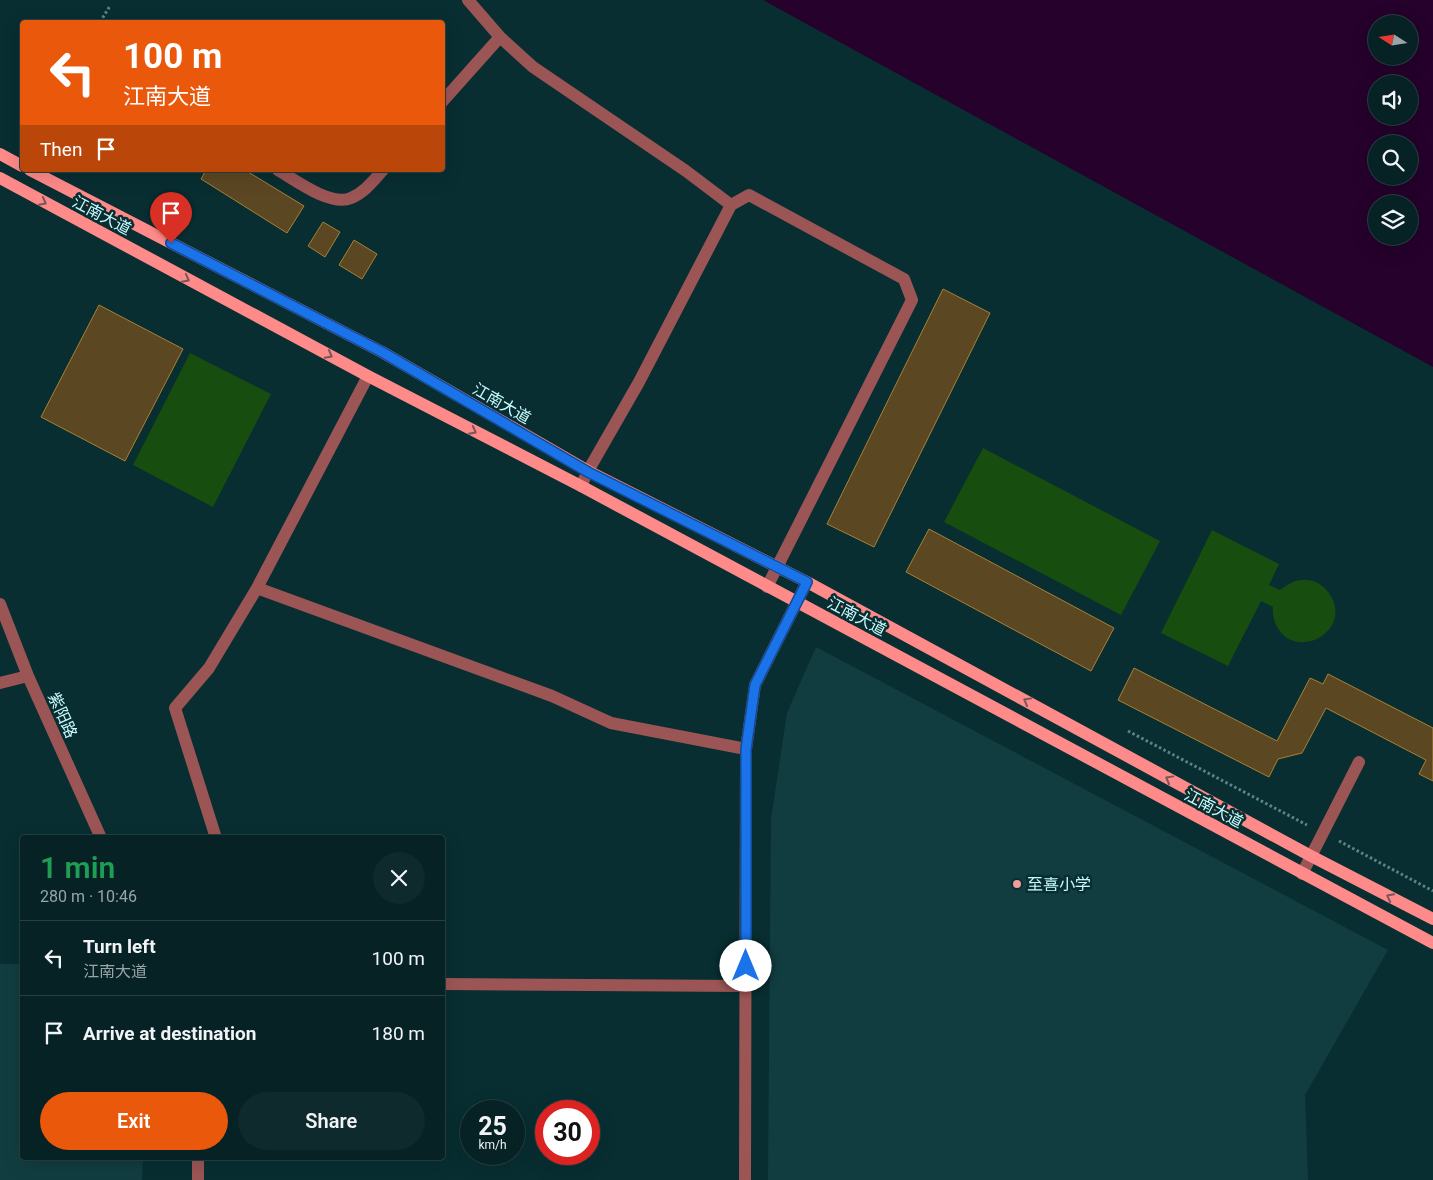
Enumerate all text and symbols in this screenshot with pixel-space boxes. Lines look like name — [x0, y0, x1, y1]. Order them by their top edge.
north arrow — [1368, 15, 1418, 65]
map controls — [1368, 15, 1418, 245]
text: 100 m — [123, 36, 222, 77]
icon: left — [40, 40, 105, 105]
button: sound — [1368, 75, 1418, 125]
text: 江南大道 — [123, 84, 211, 109]
icon: arrive — [92, 135, 120, 163]
button: search — [1368, 135, 1418, 185]
text: Then — [40, 138, 82, 161]
street label: 江南大道 — [69, 192, 134, 239]
pin — [150, 192, 192, 243]
one-way arrow — [38, 195, 47, 205]
button: layers — [1368, 195, 1418, 245]
icon: arrive — [157, 199, 185, 227]
one-way arrow — [181, 272, 190, 282]
one-way arrow — [324, 349, 333, 359]
street label: 江南大道 — [469, 379, 534, 428]
one-way arrow — [468, 425, 477, 435]
street label: 江南大道 — [824, 593, 889, 640]
street label: 紫阳路 — [44, 689, 81, 741]
one-way arrow — [1023, 697, 1032, 707]
one-way arrow — [1166, 775, 1175, 785]
street label: 江南大道 — [1181, 785, 1246, 832]
text: 1 min — [40, 850, 115, 885]
button: close — [373, 852, 425, 904]
place label: 至喜小学 — [1027, 875, 1091, 894]
marker: 至喜小学 — [1011, 878, 1023, 890]
text: 280 m · 10:46 — [40, 887, 137, 906]
one-way arrow — [1386, 893, 1395, 903]
text: Turn left — [83, 935, 156, 958]
position arrow — [719, 939, 771, 991]
icon: left — [40, 944, 68, 972]
text: 100 m — [372, 947, 425, 970]
text: 江南大道 — [83, 962, 147, 981]
icon: arrive — [40, 1019, 68, 1047]
text: Arrive at destination — [83, 1022, 256, 1045]
text: 180 m — [372, 1022, 425, 1045]
button: Exit — [40, 1092, 228, 1150]
button: Share — [238, 1092, 425, 1150]
speed limit sign: 30 — [535, 1100, 600, 1165]
text: 25 — [478, 1112, 507, 1141]
text: km/h — [478, 1138, 507, 1152]

